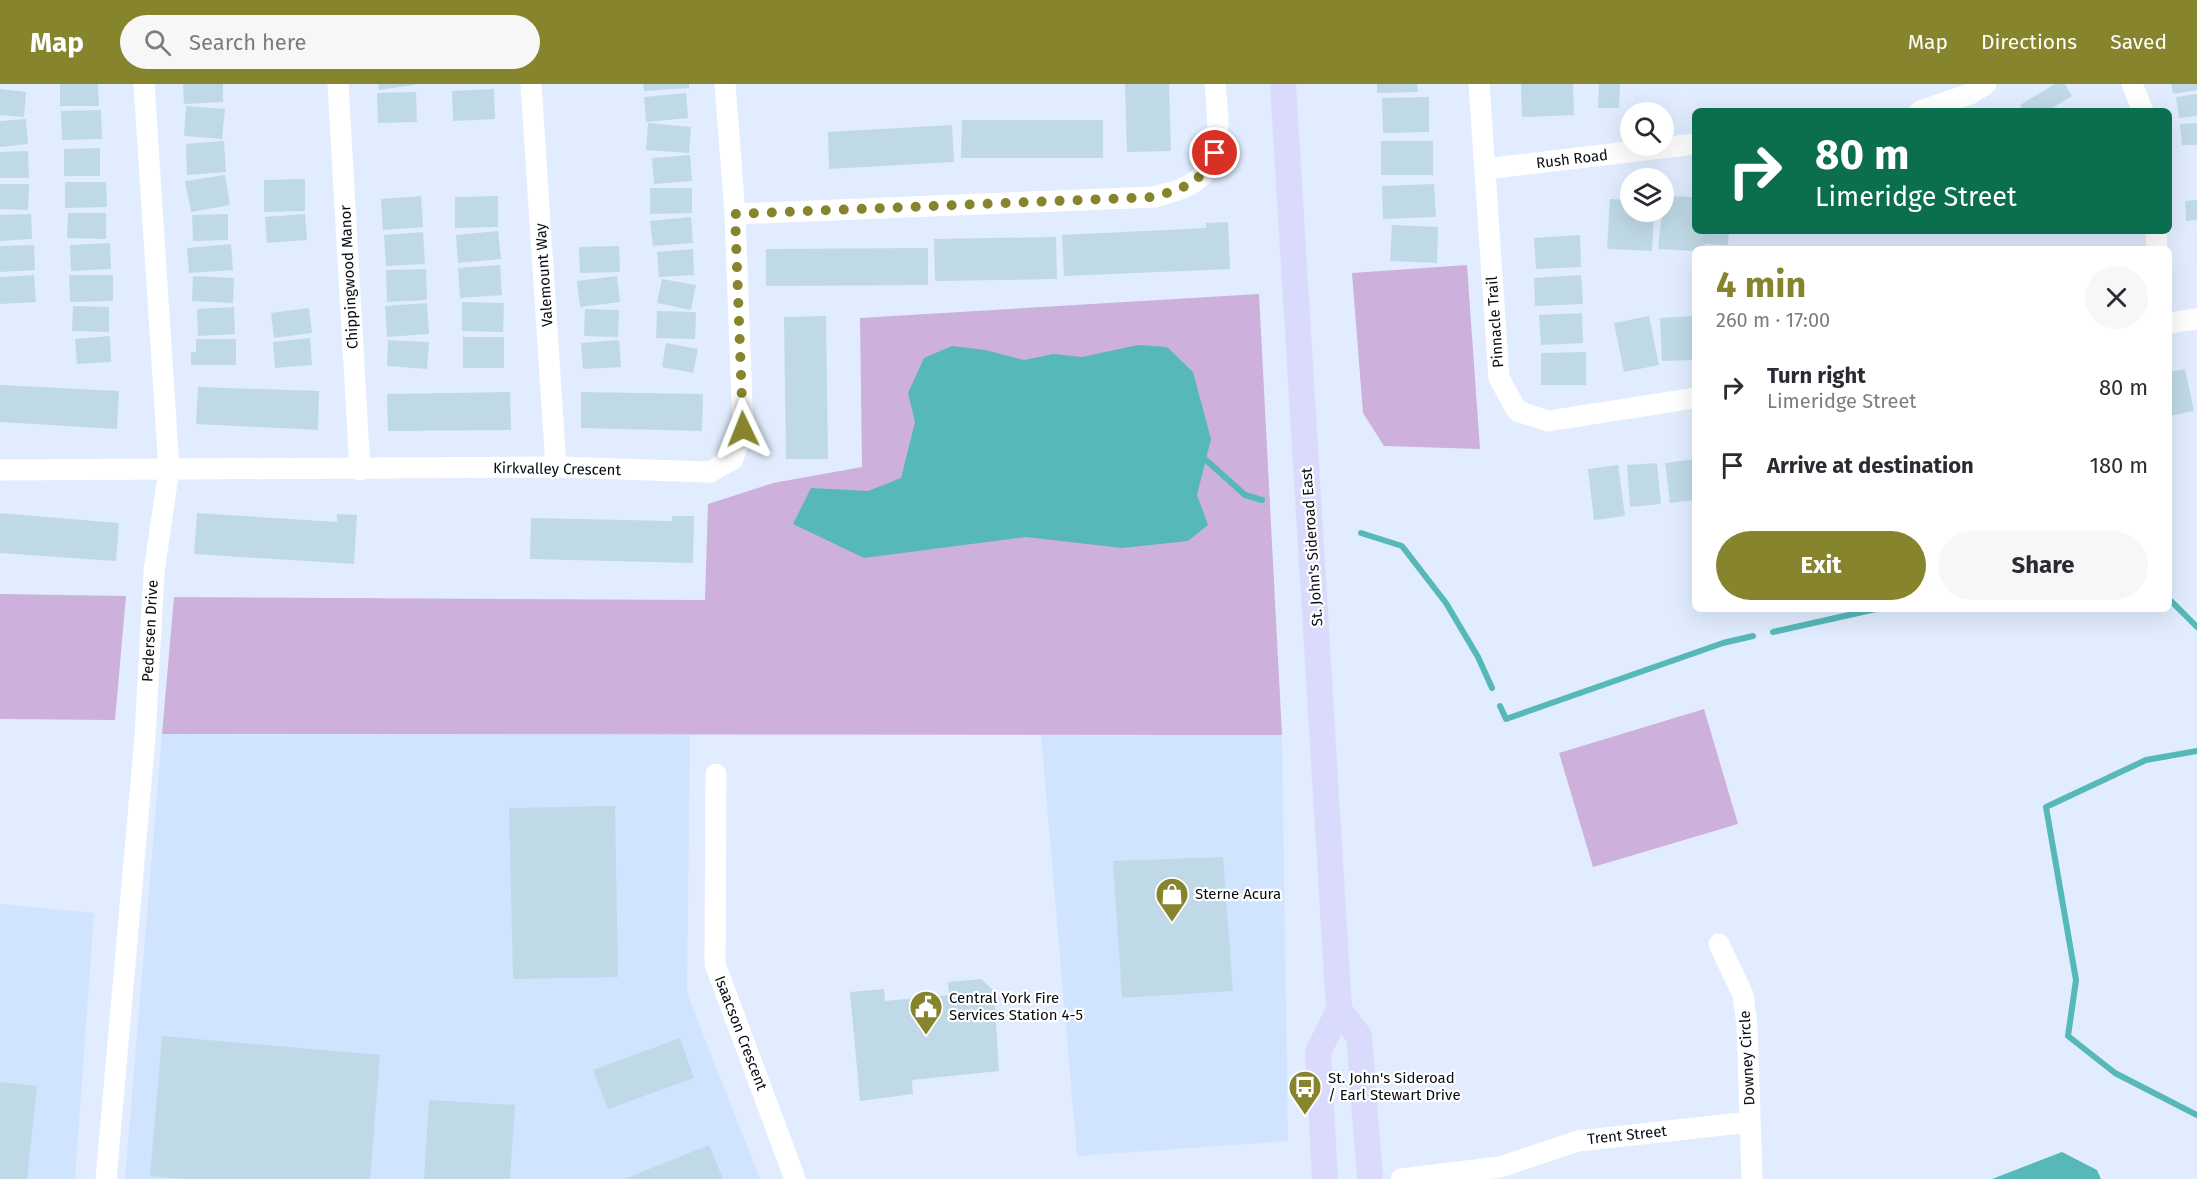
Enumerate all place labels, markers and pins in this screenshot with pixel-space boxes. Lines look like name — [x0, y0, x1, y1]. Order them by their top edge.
pin — [1189, 127, 1240, 178]
shop icon: Sterne Acura — [1154, 876, 1190, 923]
place label: Sterne Acura — [1195, 885, 1281, 903]
public building icon: Central York Fire Services Station 4-5 — [908, 989, 944, 1036]
place label: Central York Fire Services Station 4-5 — [949, 989, 1083, 1024]
bus stop icon: St. John's Sideroad / Earl Stewart Drive — [1287, 1069, 1323, 1116]
place label: St. John's Sideroad / Earl Stewart Drive — [1328, 1069, 1461, 1104]

